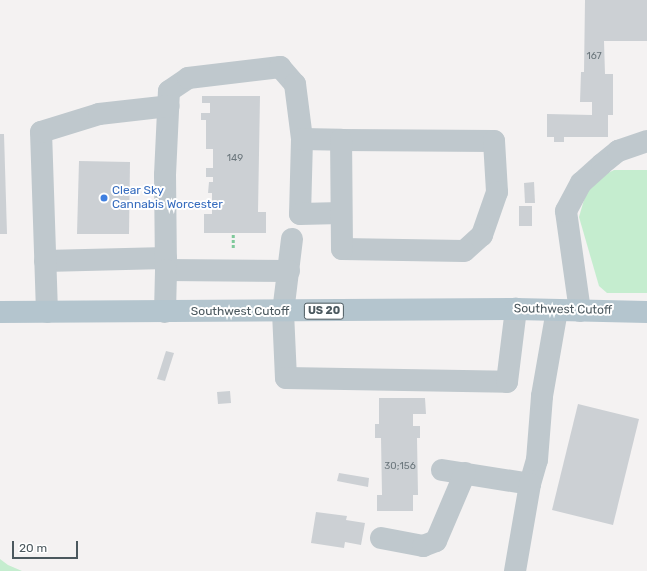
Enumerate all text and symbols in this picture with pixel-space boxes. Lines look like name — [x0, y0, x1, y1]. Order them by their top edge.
house number: 167 — [586, 51, 602, 63]
house number: 149 — [227, 153, 243, 165]
place label: Clear Sky Cannabis Worcester — [112, 184, 223, 212]
marker: Clear Sky Cannabis Worcester — [99, 193, 109, 203]
road number: US 20 — [303, 302, 345, 320]
street label: Southwest Cutoff — [514, 302, 612, 318]
street label: Southwest Cutoff — [191, 305, 289, 319]
house number: 30;156 — [384, 461, 416, 473]
scale bar — [14, 533, 80, 559]
text: 20 m — [19, 541, 47, 555]

